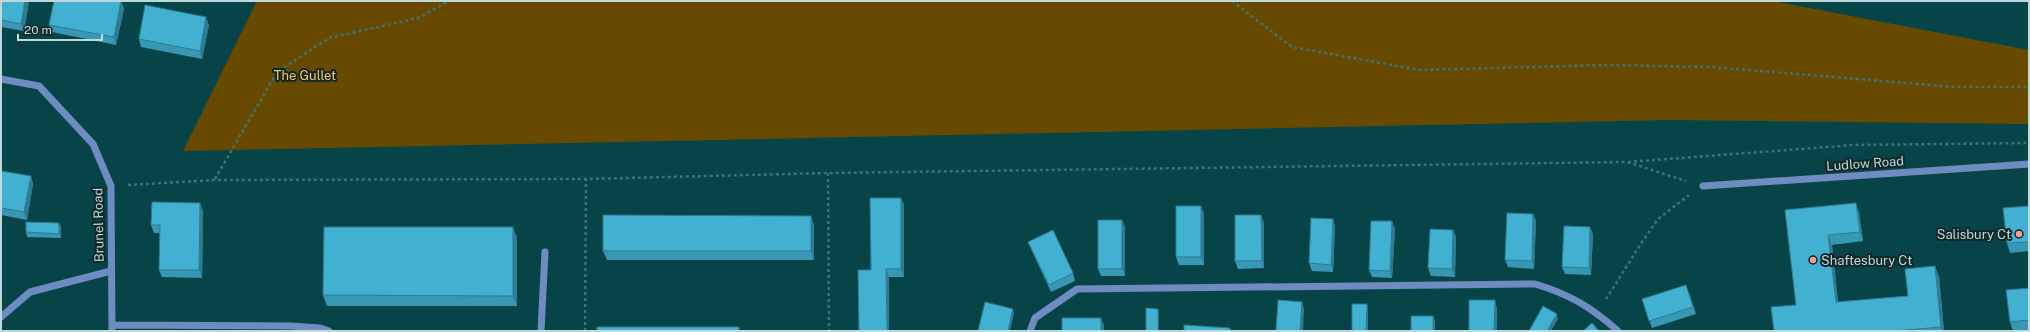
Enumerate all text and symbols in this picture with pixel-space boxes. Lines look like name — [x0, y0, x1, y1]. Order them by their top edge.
scale bar — [18, 16, 102, 42]
text: 20 m — [24, 23, 52, 37]
park label: The Gullet — [274, 68, 336, 83]
street label: Ludlow Road — [1826, 153, 1904, 174]
street label: Brunel Road — [90, 188, 107, 262]
place label: Salisbury Ct — [1937, 227, 2011, 242]
marker: Salisbury Ct — [2014, 229, 2024, 239]
place label: Shaftesbury Ct — [1821, 253, 1912, 268]
marker: Shaftesbury Ct — [1808, 255, 1818, 265]

